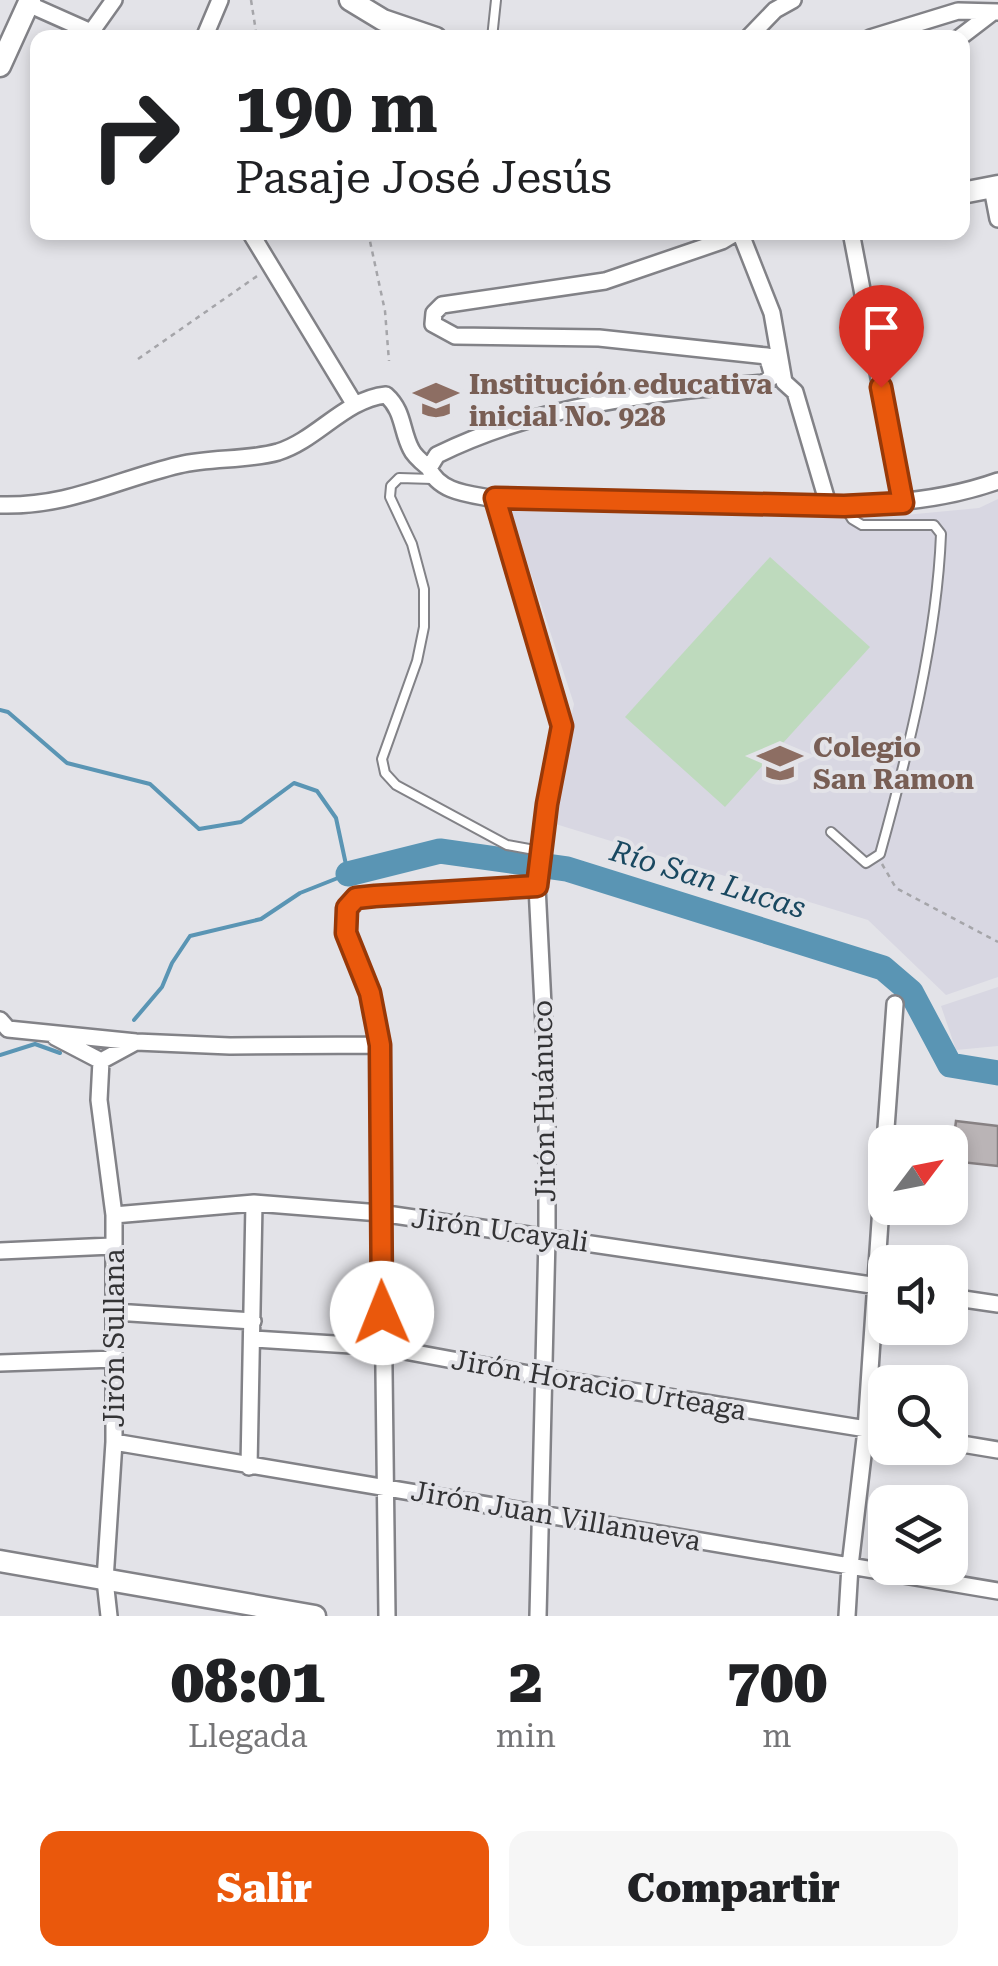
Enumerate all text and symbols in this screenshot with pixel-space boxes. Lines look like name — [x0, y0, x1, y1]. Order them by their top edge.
text: 190 m — [235, 67, 438, 149]
icon: right — [70, 70, 200, 200]
text: Pasaje José Jesús — [235, 151, 612, 204]
pin — [839, 285, 924, 388]
icon: arrive — [854, 300, 909, 355]
place label: Institución educativa inicial No. 928 — [469, 368, 773, 433]
school or university icon: Institución educativa inicial No. 928 — [412, 376, 460, 424]
place label: Colegio San Ramon — [813, 731, 974, 796]
school or university icon: Colegio San Ramon — [756, 739, 804, 787]
water label: Río San Lucas — [605, 832, 810, 925]
street label: Jirón Huánuco — [526, 1000, 562, 1202]
north arrow — [868, 1125, 968, 1225]
map controls — [868, 1125, 968, 1585]
street label: Jirón Ucayali — [409, 1201, 591, 1259]
button: sound — [868, 1245, 968, 1345]
street label: Jirón Sullana — [98, 1249, 131, 1427]
position arrow — [330, 1261, 434, 1365]
street label: Jirón Horacio Urteaga — [449, 1343, 749, 1427]
button: search — [868, 1365, 968, 1465]
street label: Jirón Juan Villanueva — [409, 1474, 703, 1558]
button: layers — [868, 1485, 968, 1585]
text: 08:01 — [171, 1646, 325, 1717]
text: 2 — [509, 1646, 543, 1717]
text: 700 — [726, 1646, 827, 1717]
text: Llegada — [188, 1717, 308, 1755]
text: min — [496, 1717, 556, 1755]
text: m — [762, 1717, 791, 1755]
button: Salir — [40, 1831, 489, 1946]
button: Compartir — [509, 1831, 958, 1946]

